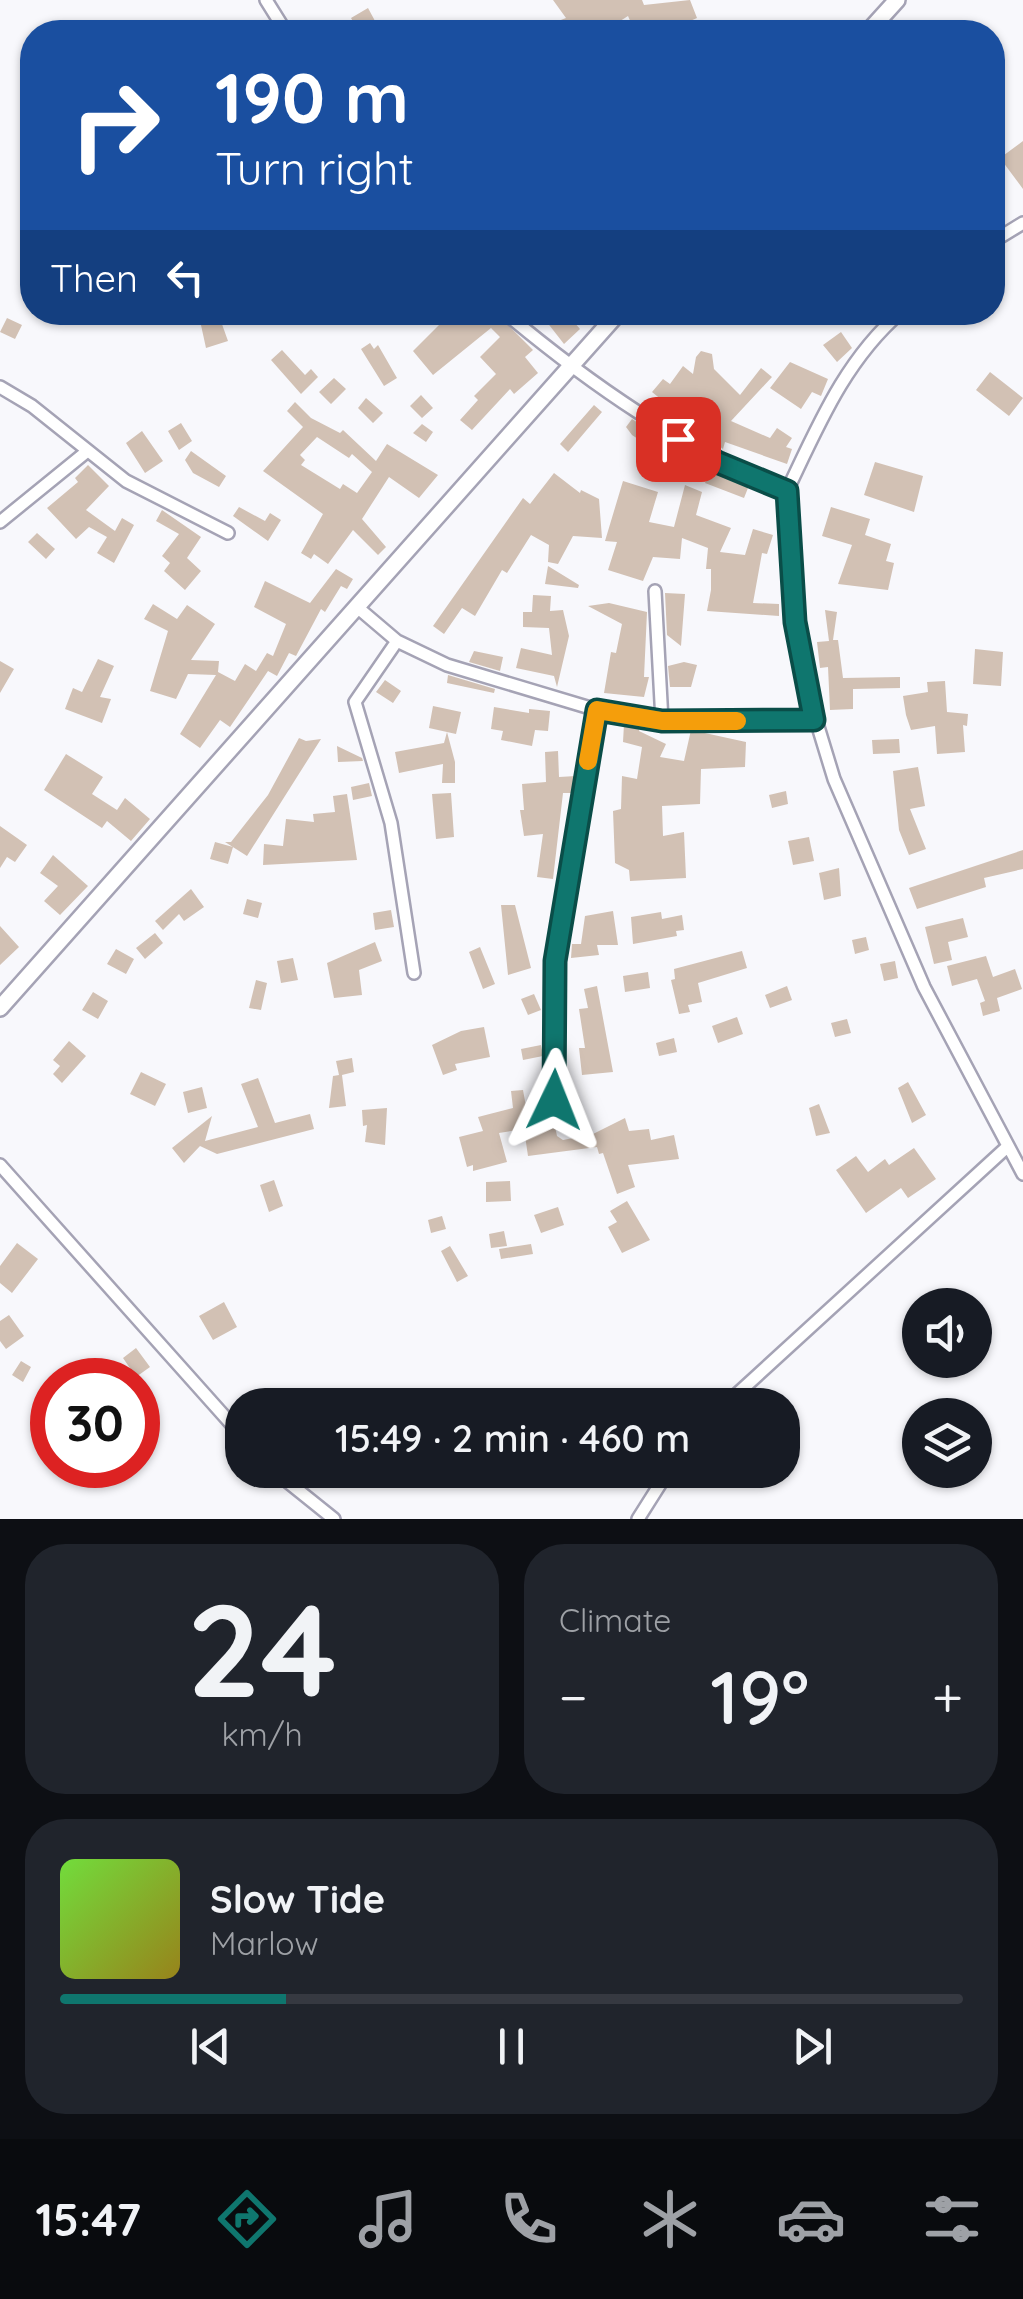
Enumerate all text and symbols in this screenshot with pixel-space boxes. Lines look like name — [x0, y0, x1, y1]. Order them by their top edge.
text: 190 m — [215, 53, 409, 141]
icon: right — [50, 60, 180, 190]
text: Turn right — [215, 140, 414, 196]
icon: left — [158, 250, 213, 305]
text: Then — [50, 254, 138, 302]
pin — [636, 397, 721, 482]
icon: arrive — [651, 412, 706, 467]
position arrow — [502, 1048, 606, 1152]
map controls — [902, 1288, 992, 1488]
button: sound — [902, 1288, 992, 1378]
speed limit sign: 30 — [30, 1358, 160, 1488]
button: layers — [902, 1398, 992, 1488]
text: 15:49 · 2 min · 460 m — [335, 1414, 690, 1462]
text: 24 — [187, 1567, 337, 1730]
text: Climate — [559, 1600, 671, 1640]
text: 19° — [710, 1649, 809, 1743]
text: − — [559, 1662, 588, 1731]
text: + — [932, 1662, 963, 1731]
text: km/h — [221, 1714, 303, 1754]
text: Slow Tide — [210, 1875, 385, 1923]
text: Marlow — [210, 1923, 319, 1963]
icon: previous — [183, 2019, 238, 2074]
icon: pause — [484, 2019, 539, 2074]
icon: next — [785, 2019, 840, 2074]
icon: directions — [212, 2184, 282, 2254]
icon: music — [353, 2184, 423, 2254]
icon: phone — [494, 2184, 564, 2254]
icon: climate — [635, 2184, 705, 2254]
icon: car — [776, 2184, 846, 2254]
icon: filters — [917, 2184, 987, 2254]
text: 15:47 — [36, 2191, 141, 2247]

